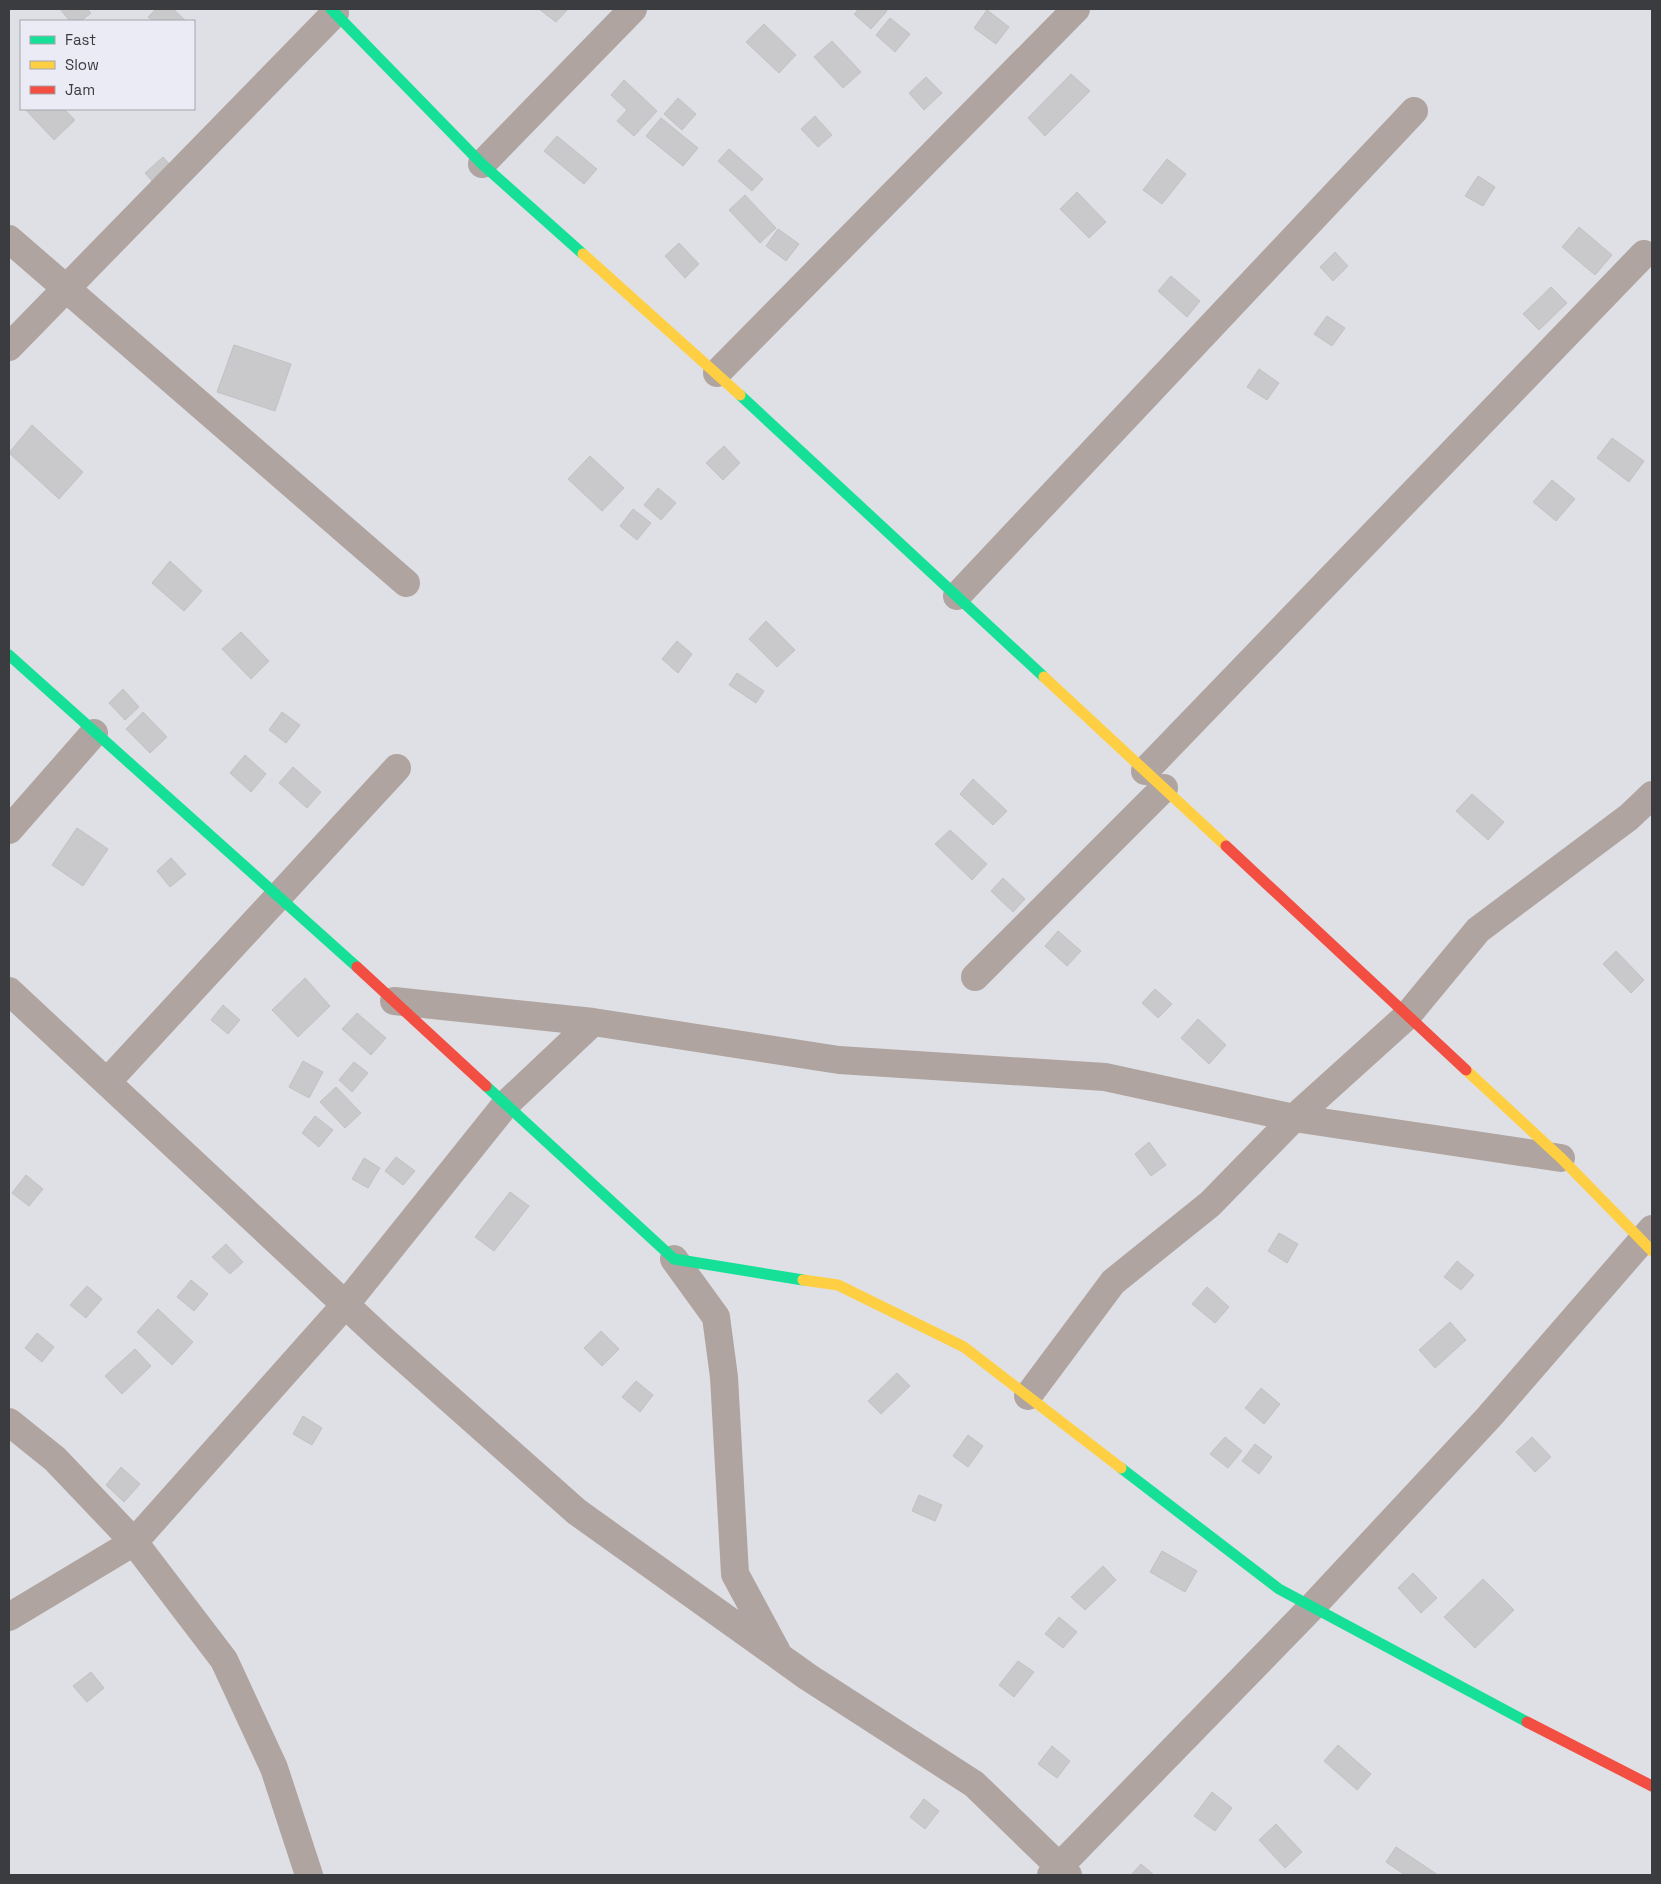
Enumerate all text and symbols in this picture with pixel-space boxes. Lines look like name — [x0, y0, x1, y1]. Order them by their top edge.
legend — [20, 20, 195, 110]
text: Fast — [65, 30, 96, 49]
text: Slow — [65, 55, 99, 74]
text: Jam — [65, 80, 95, 99]

